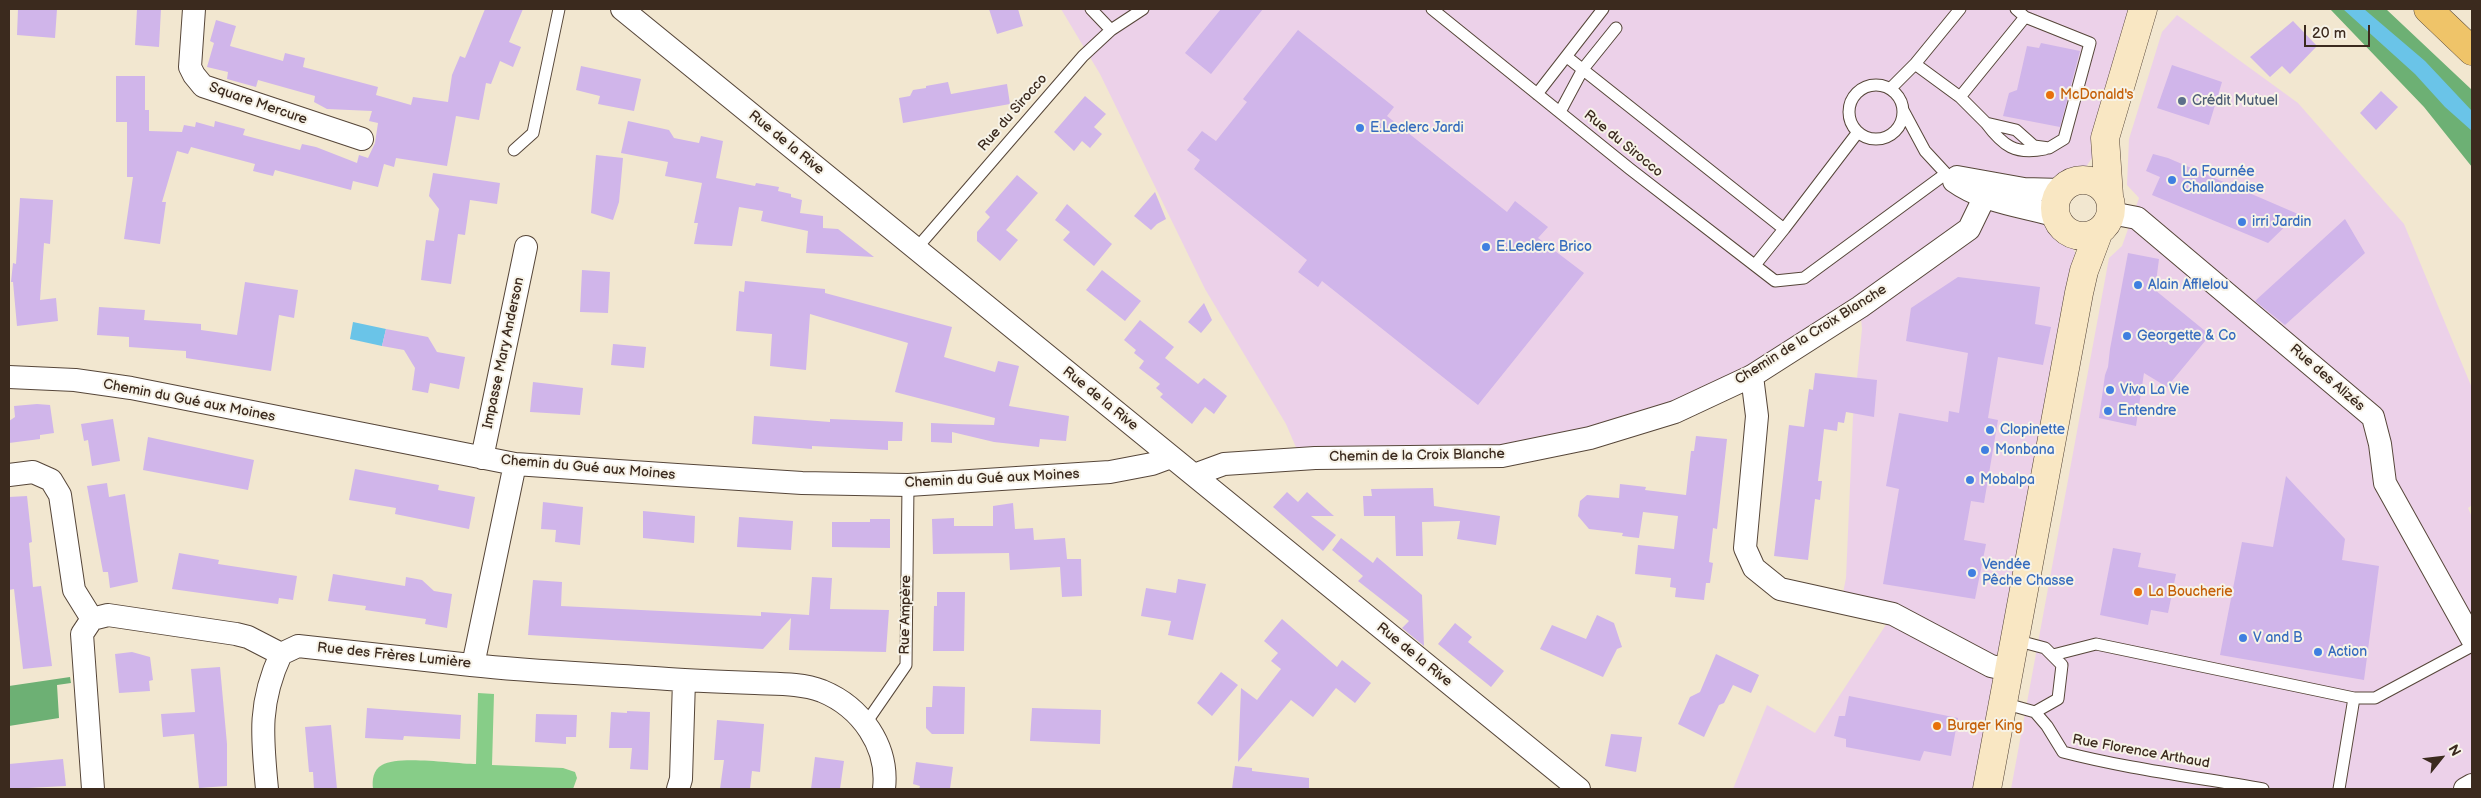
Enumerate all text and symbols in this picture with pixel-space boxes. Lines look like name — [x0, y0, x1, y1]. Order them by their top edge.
scale bar — [2306, 15, 2372, 47]
text: 20 m — [2312, 24, 2346, 43]
street label: Rue du Sirocco — [975, 71, 1051, 155]
street label: Square Mercure — [207, 79, 309, 129]
place label: McDonald's — [2060, 87, 2133, 103]
marker: McDonald's — [2044, 89, 2056, 101]
place label: Crédit Mutuel — [2192, 93, 2278, 109]
marker: Crédit Mutuel — [2176, 95, 2188, 107]
street label: Rue de la Rive — [745, 107, 827, 179]
street label: Rue du Sirocco — [1580, 107, 1666, 181]
place label: E.Leclerc Jardi — [1370, 120, 1464, 136]
marker: E.Leclerc Jardi — [1354, 122, 1366, 134]
place label: La Fournée Challandaise — [2182, 164, 2264, 196]
marker: La Fournée Challandaise — [2166, 174, 2178, 186]
place label: irri Jardin — [2252, 214, 2311, 230]
marker: irri Jardin — [2236, 216, 2248, 228]
place label: E.Leclerc Brico — [1496, 239, 1592, 255]
marker: E.Leclerc Brico — [1480, 241, 1492, 253]
street label: Impasse Mary Anderson — [480, 276, 528, 430]
place label: Alain Afflelou — [2148, 277, 2229, 293]
marker: Alain Afflelou — [2132, 279, 2144, 291]
street label: Chemin de la Croix Blanche — [1732, 281, 1890, 389]
place label: Georgette & Co — [2137, 328, 2236, 344]
marker: Georgette & Co — [2121, 330, 2133, 342]
street label: Rue des Alizés — [2286, 341, 2368, 415]
street label: Rue de la Rive — [1059, 363, 1141, 435]
street label: Chemin du Gué aux Moines — [101, 376, 277, 426]
place label: Viva La Vie — [2120, 382, 2189, 398]
marker: Viva La Vie — [2104, 384, 2116, 396]
place label: Entendre — [2118, 403, 2176, 419]
marker: Entendre — [2102, 405, 2114, 417]
place label: Clopinette — [2000, 422, 2065, 438]
marker: Clopinette — [1984, 424, 1996, 436]
place label: Monbana — [1995, 442, 2055, 458]
marker: Monbana — [1979, 444, 1991, 456]
street label: Chemin de la Croix Blanche — [1329, 446, 1505, 466]
street label: Chemin du Gué aux Moines — [500, 452, 676, 484]
street label: Chemin du Gué aux Moines — [904, 466, 1080, 492]
place label: Mobalpa — [1980, 472, 2035, 488]
marker: Mobalpa — [1964, 474, 1976, 486]
place label: Vendée Pêche Chasse — [1982, 557, 2074, 590]
marker: Vendée Pêche Chasse — [1966, 567, 1978, 579]
street label: Rue Ampère — [897, 575, 915, 655]
place label: La Boucherie — [2148, 584, 2233, 600]
marker: La Boucherie — [2132, 586, 2144, 598]
street label: Rue de la Rive — [1373, 619, 1455, 691]
place label: V and B — [2253, 630, 2303, 646]
marker: V and B — [2237, 632, 2249, 644]
street label: Rue des Frères Lumière — [316, 640, 472, 672]
place label: Action — [2328, 644, 2367, 660]
marker: Action — [2312, 646, 2324, 658]
place label: Burger King — [1947, 718, 2023, 734]
marker: Burger King — [1931, 720, 1943, 732]
street label: Rue Florence Arthaud — [2071, 732, 2211, 772]
north arrow — [2416, 733, 2466, 783]
text: N — [2445, 742, 2465, 759]

